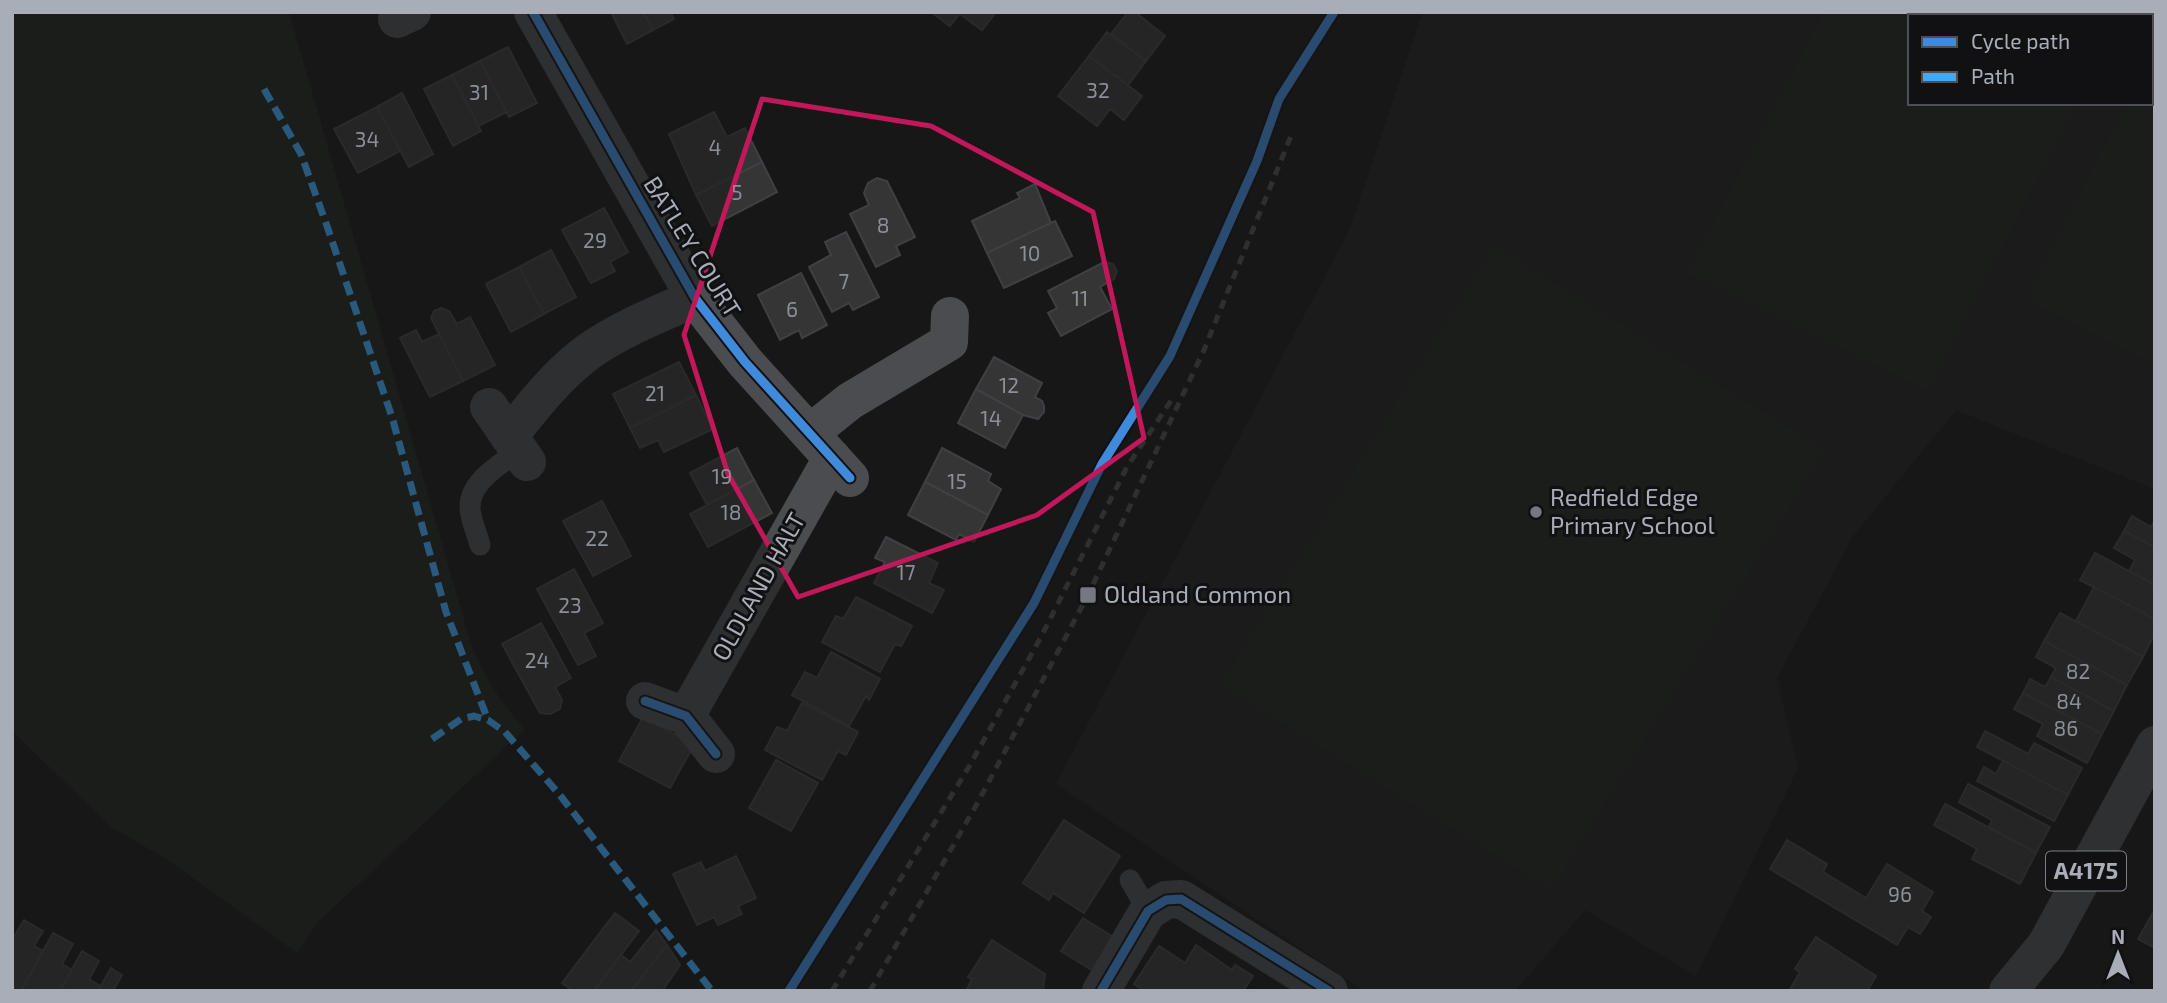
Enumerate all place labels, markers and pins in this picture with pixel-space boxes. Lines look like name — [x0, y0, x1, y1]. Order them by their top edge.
place label: Redfield Edge Primary School — [1550, 482, 1715, 539]
marker: Redfield Edge Primary School — [1528, 504, 1544, 520]
place label: Oldland Common — [1104, 579, 1291, 608]
marker: Oldland Common — [1078, 585, 1098, 605]

